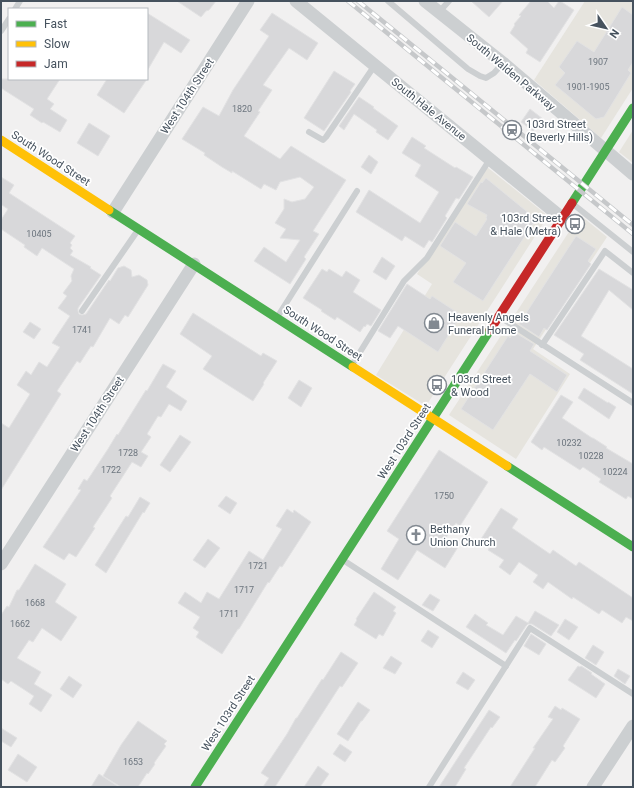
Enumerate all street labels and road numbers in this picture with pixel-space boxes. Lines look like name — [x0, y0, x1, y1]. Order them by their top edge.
street label: South Walden Parkway — [464, 31, 558, 114]
street label: West 104th Street — [158, 56, 217, 136]
street label: South Hale Avenue — [389, 75, 469, 144]
street label: South Wood Street — [9, 128, 93, 189]
street label: South Wood Street — [281, 303, 365, 364]
street label: West 104th Street — [68, 374, 127, 454]
street label: West 103rd Street — [375, 401, 434, 482]
street label: West 103rd Street — [199, 673, 258, 754]

